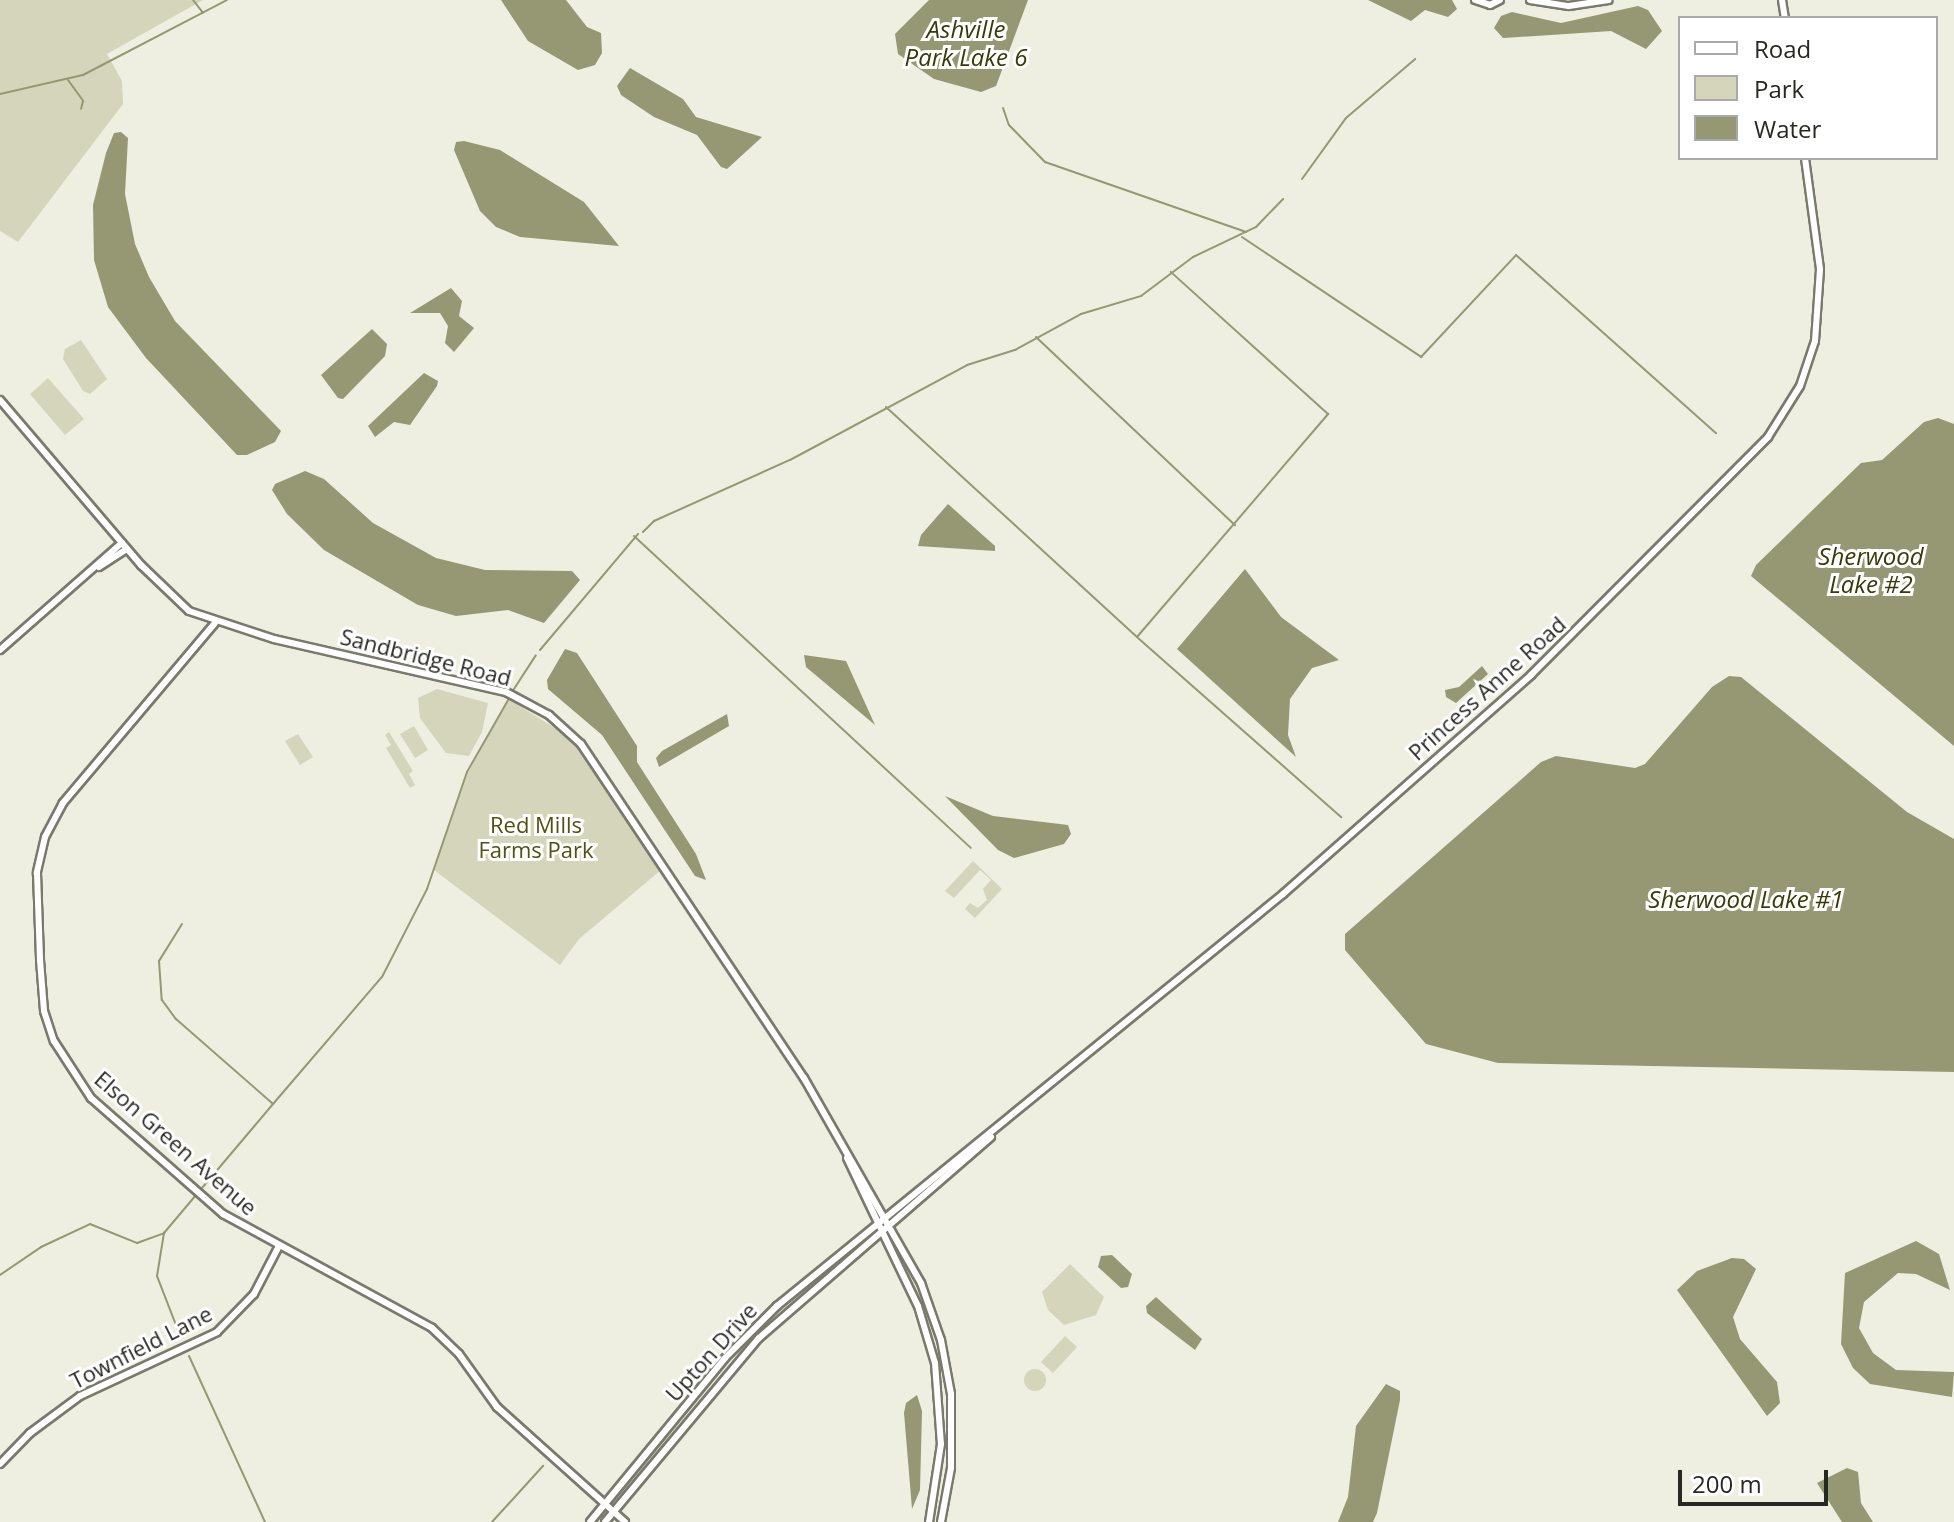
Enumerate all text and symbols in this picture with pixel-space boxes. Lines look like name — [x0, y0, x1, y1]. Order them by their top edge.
water label: Ashville Park Lake 6 — [905, 15, 1027, 71]
legend — [1678, 16, 1938, 160]
text: Road — [1754, 32, 1811, 65]
text: Park — [1754, 72, 1804, 105]
text: Water — [1754, 112, 1821, 145]
water label: Sherwood Lake #2 — [1818, 542, 1924, 598]
street label: Princess Anne Road — [1403, 611, 1571, 765]
street label: Sandbridge Road — [338, 623, 514, 691]
park label: Red Mills Farms Park — [478, 811, 594, 862]
water label: Sherwood Lake #1 — [1648, 885, 1844, 913]
street label: Elson Green Avenue — [90, 1065, 262, 1221]
street label: Upton Drive — [660, 1297, 762, 1407]
street label: Townfield Lane — [66, 1300, 216, 1394]
scale bar — [1682, 1454, 1832, 1504]
text: 200 m — [1692, 1467, 1762, 1500]

